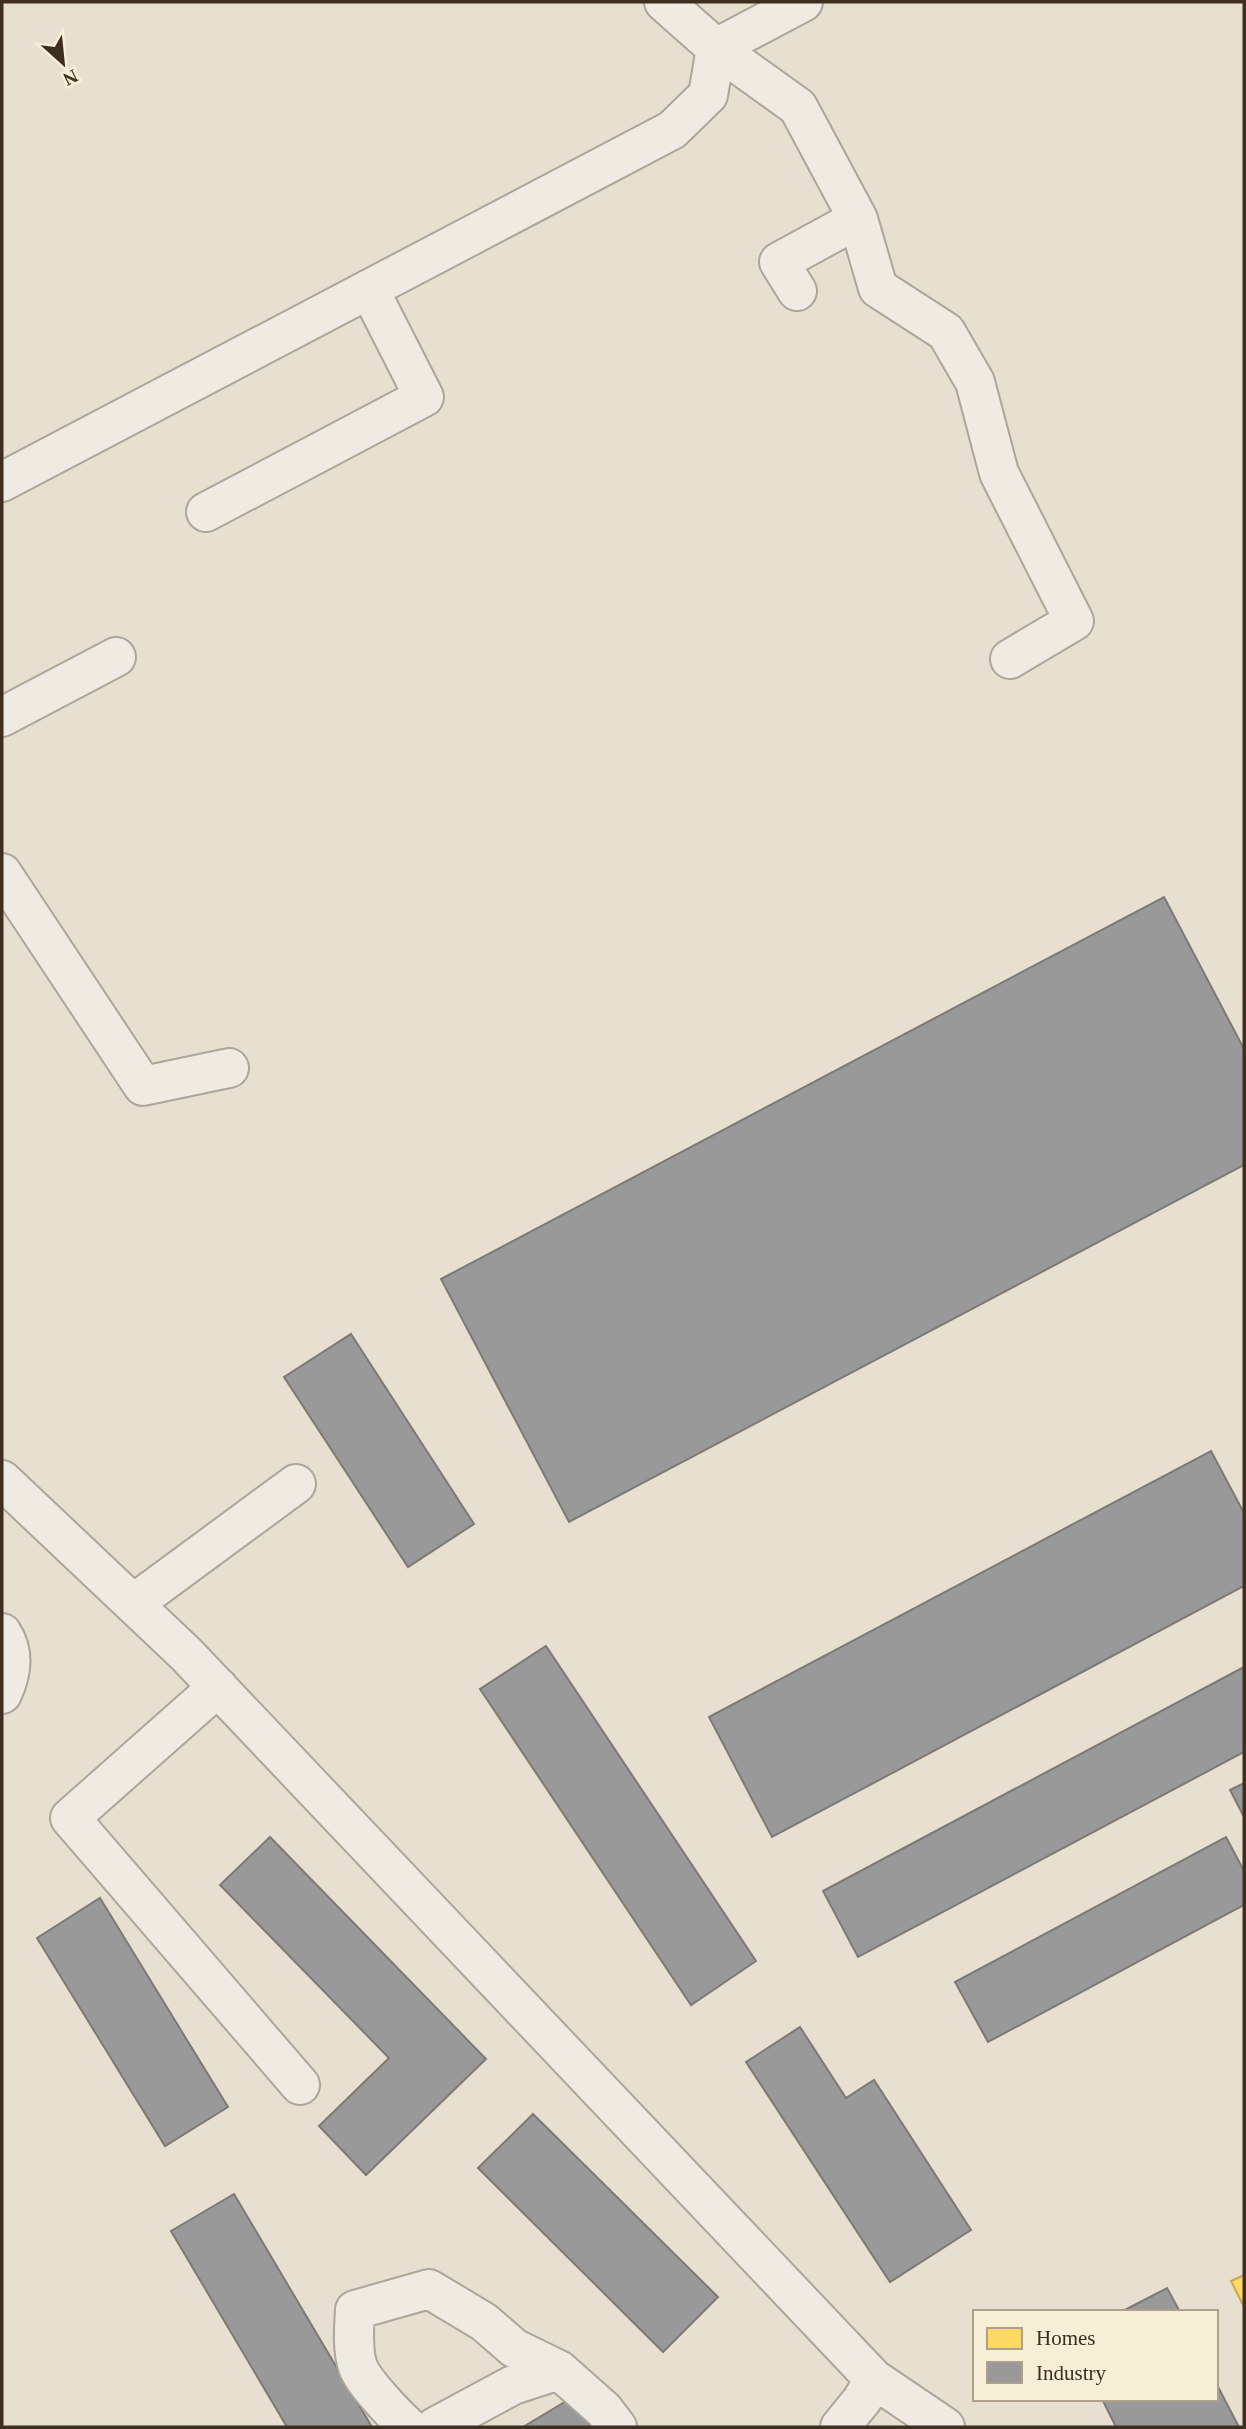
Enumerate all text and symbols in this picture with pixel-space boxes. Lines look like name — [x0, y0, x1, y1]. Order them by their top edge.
north arrow — [28, 28, 98, 98]
text: N — [59, 65, 81, 90]
legend — [973, 2310, 1218, 2401]
text: Homes — [1036, 2326, 1096, 2350]
text: Industry — [1036, 2361, 1106, 2385]

